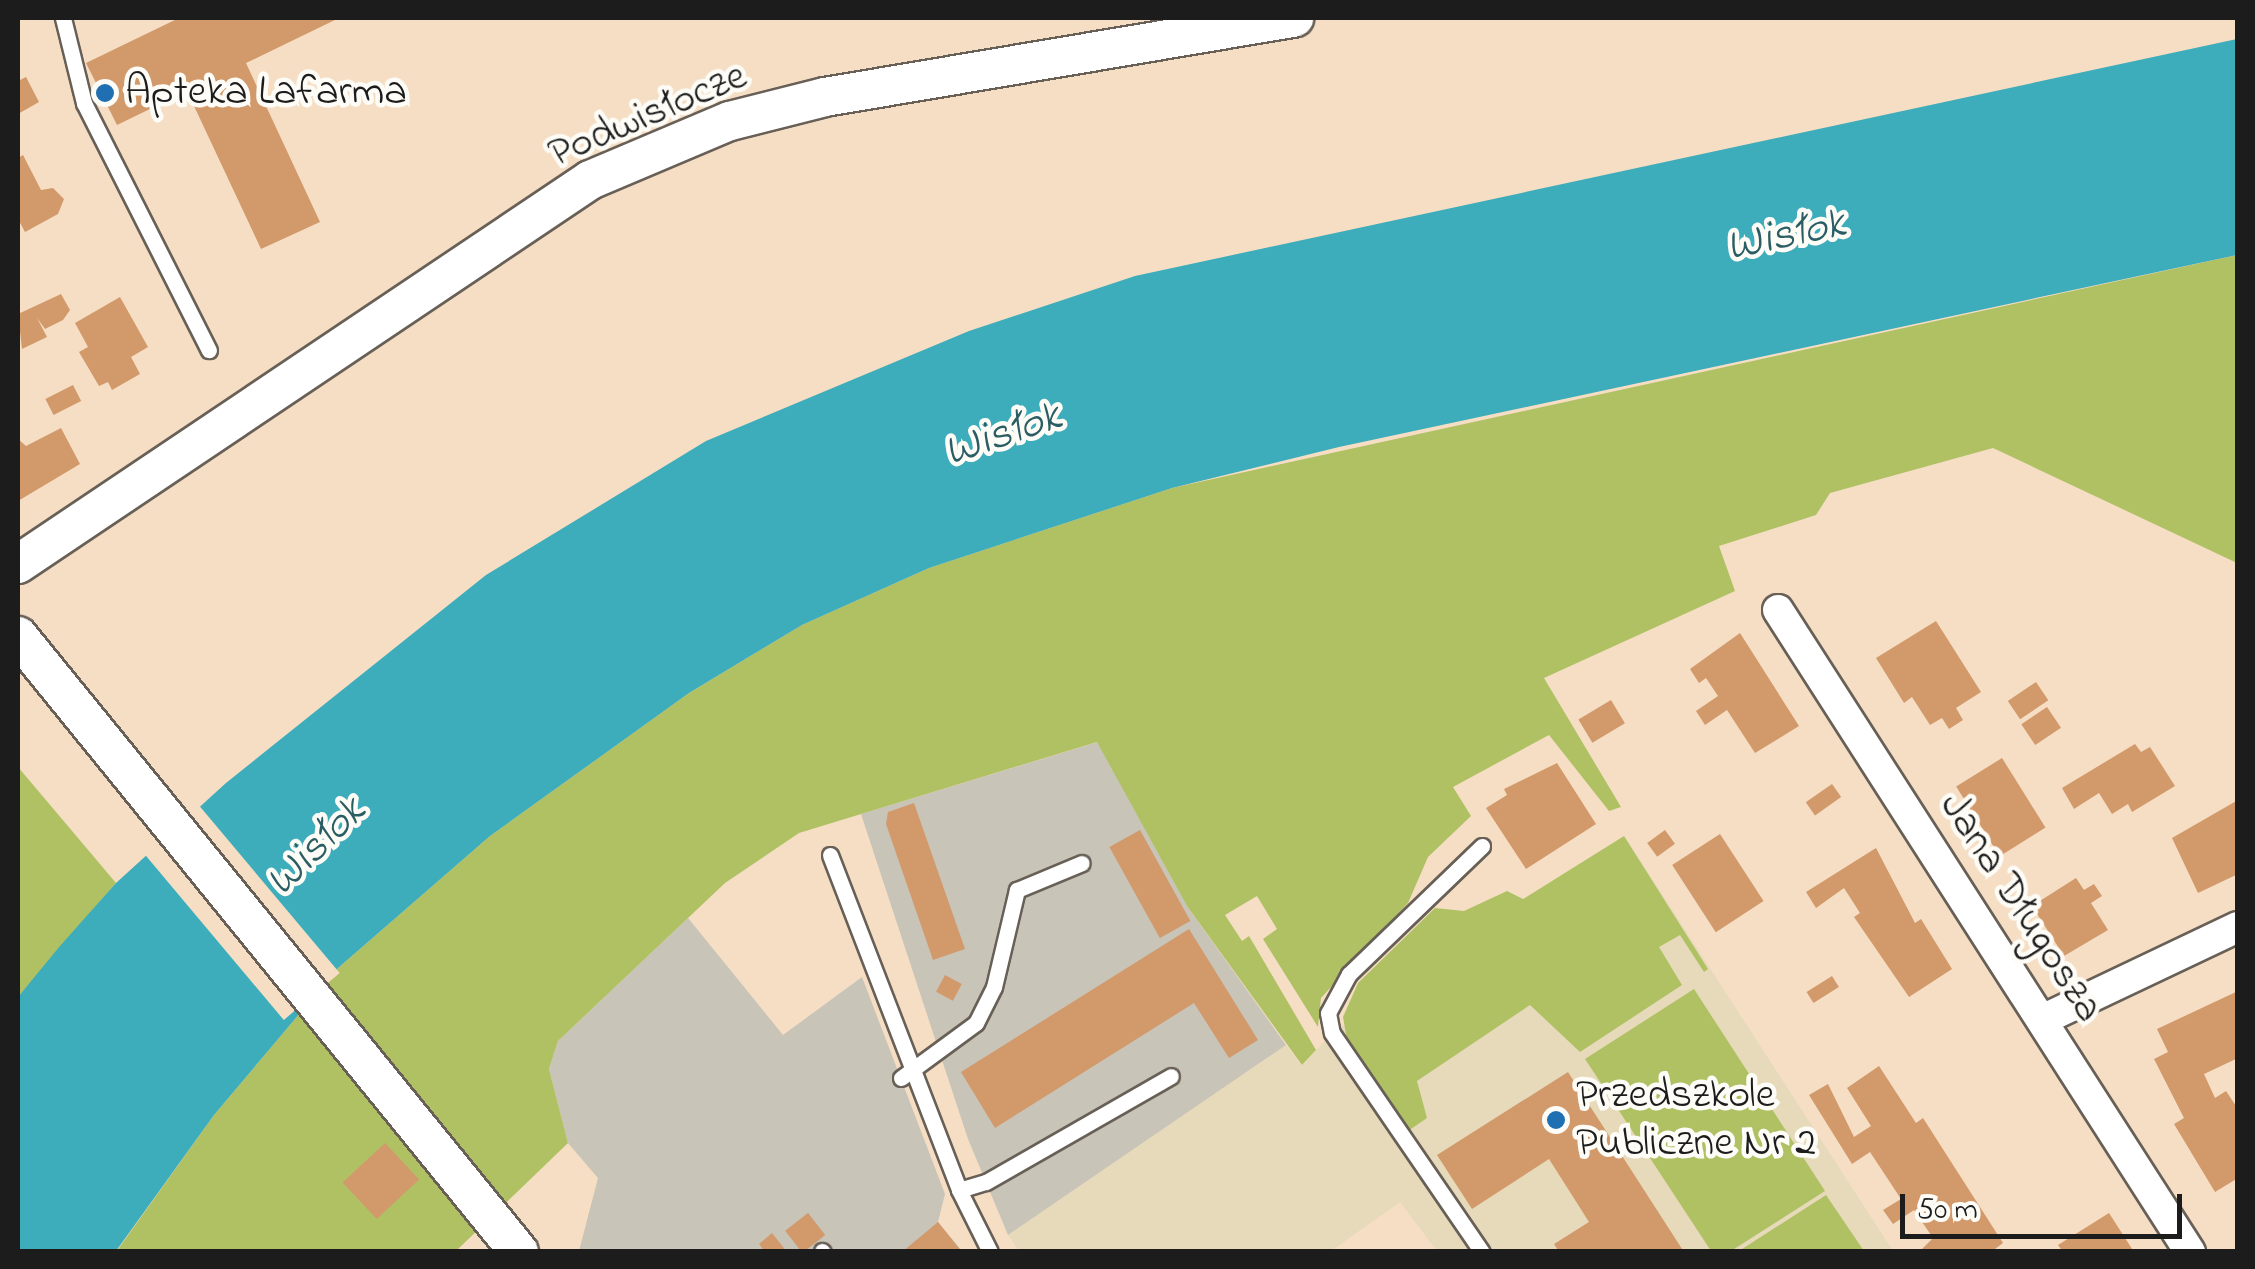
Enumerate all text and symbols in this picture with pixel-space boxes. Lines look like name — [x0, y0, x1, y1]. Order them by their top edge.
street label: Podwisłocze — [541, 52, 755, 180]
place label: Apteka Lafarma — [125, 68, 407, 118]
marker: Apteka Lafarma — [94, 82, 116, 104]
water label: Wisłok — [1722, 198, 1850, 276]
water label: Wisłok — [937, 391, 1069, 481]
street label: Jana Długosza — [1927, 784, 2113, 1032]
water label: Wisłok — [255, 786, 379, 910]
place label: Przedszkole Publiczne Nr 2 — [1576, 1071, 1816, 1170]
marker: Przedszkole Publiczne Nr 2 — [1545, 1109, 1567, 1131]
scale bar — [1905, 1174, 2188, 1236]
text: 50 m — [1917, 1189, 1978, 1233]

